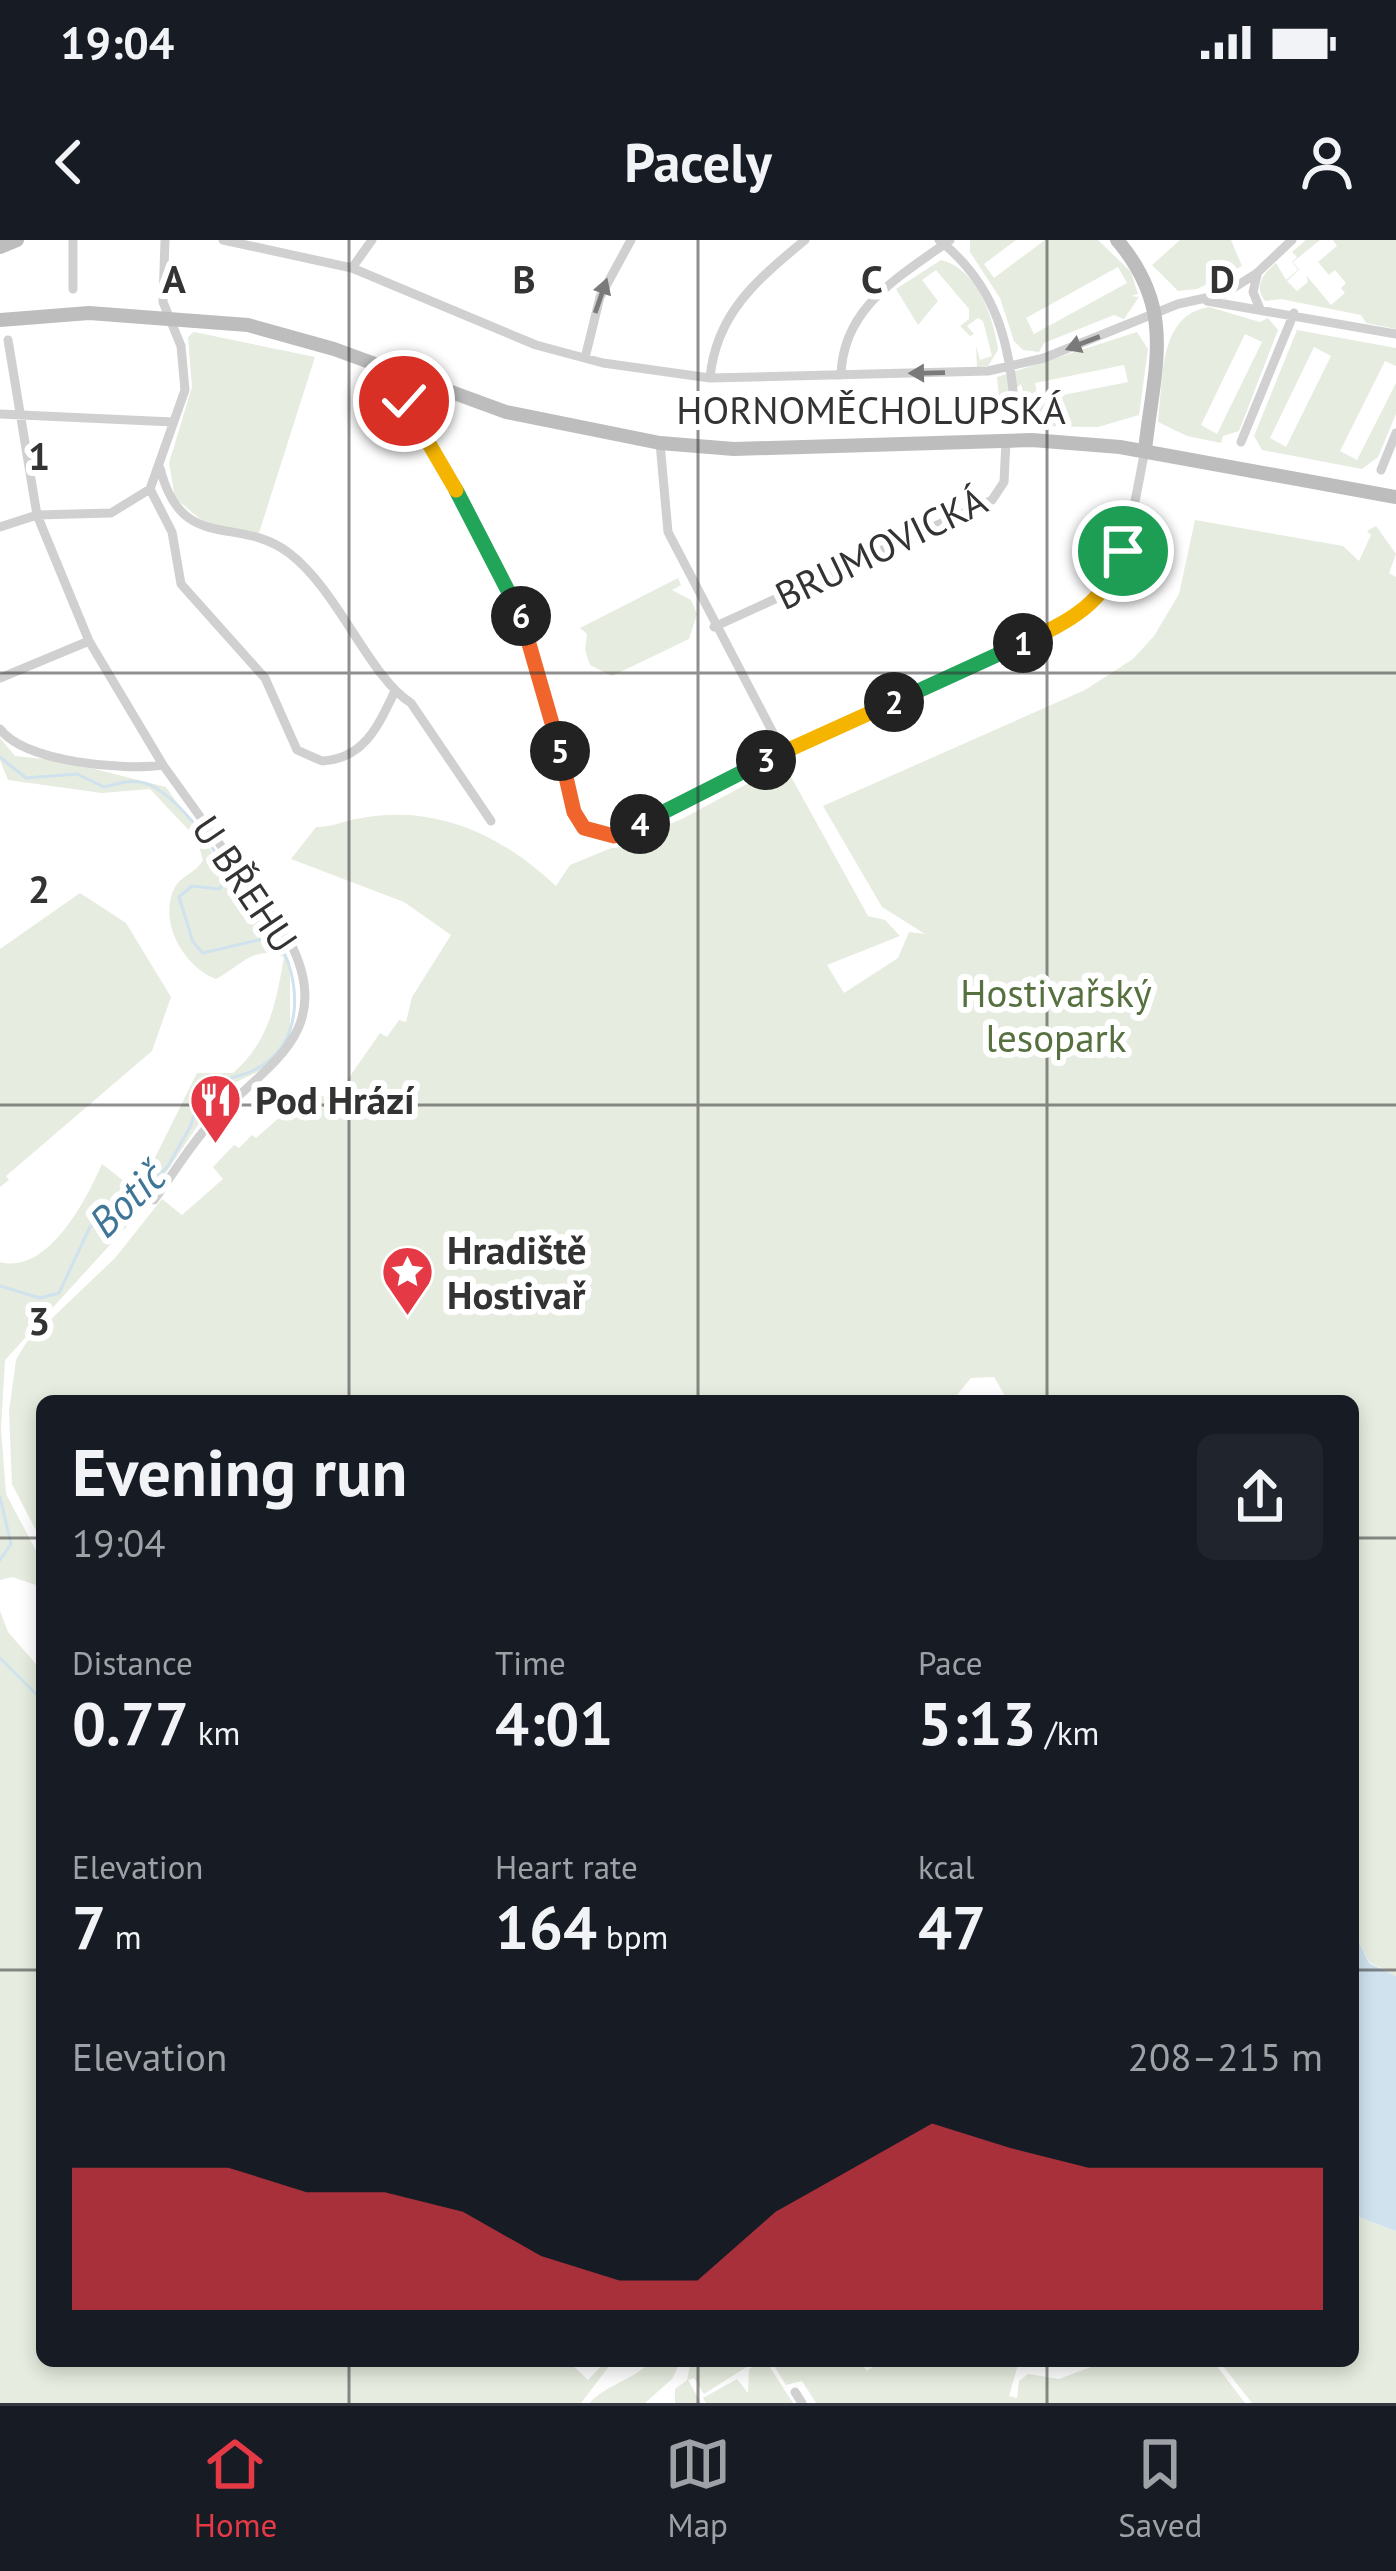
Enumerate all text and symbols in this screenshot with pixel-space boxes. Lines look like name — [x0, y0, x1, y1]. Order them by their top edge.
text: 19:04 — [60, 13, 174, 71]
text: Pacely — [624, 127, 772, 197]
icon: back — [36, 129, 102, 195]
icon: person — [1294, 129, 1360, 195]
text: A — [162, 253, 186, 304]
text: B — [512, 253, 536, 304]
text: C — [861, 253, 883, 304]
text: D — [1209, 253, 1235, 304]
one-way arrow — [593, 277, 612, 314]
one-way arrow — [1065, 334, 1101, 353]
pin — [353, 350, 455, 452]
one-way arrow — [907, 364, 945, 383]
icon: check — [371, 368, 437, 434]
street label: HORNOMĚCHOLUPSKÁ — [676, 384, 1066, 435]
text: 1 — [28, 430, 50, 481]
street label: BRUMOVICKÁ — [767, 474, 995, 621]
pin — [1072, 500, 1174, 602]
icon: arrive — [1090, 518, 1156, 584]
pin: 6 — [491, 586, 551, 646]
text: 6 — [512, 594, 530, 637]
pin: 1 — [993, 613, 1053, 673]
text: 1 — [1014, 621, 1032, 664]
pin: 2 — [864, 672, 924, 732]
text: 2 — [885, 680, 903, 723]
pin: 5 — [530, 721, 590, 781]
text: 5 — [551, 729, 569, 772]
pin: 3 — [736, 730, 796, 790]
text: 3 — [757, 738, 775, 781]
pin: 4 — [610, 794, 670, 854]
text: 4 — [631, 802, 649, 845]
street label: U BŘEHU — [181, 805, 310, 962]
text: 2 — [28, 863, 50, 914]
park label: Hostivařský lesopark — [960, 967, 1152, 1063]
restaurant icon: Pod Hrází — [188, 1072, 244, 1146]
place label: Pod Hrází — [255, 1074, 415, 1125]
water label: Botič — [77, 1147, 179, 1248]
place label: Hradiště Hostivař — [447, 1224, 587, 1320]
place icon: Hradiště Hostivař — [380, 1244, 436, 1318]
text: 3 — [28, 1295, 50, 1346]
text: Evening run — [72, 1429, 407, 1514]
button: share — [1197, 1434, 1323, 1560]
text: 19:04 — [72, 1517, 166, 1568]
text: Distance — [72, 1641, 193, 1684]
text: Time — [495, 1641, 566, 1684]
text: Pace — [918, 1641, 983, 1684]
text: 0.77 — [72, 1684, 189, 1762]
text: 4:01 — [495, 1684, 613, 1762]
text: 5:13 — [918, 1684, 1036, 1762]
text: km — [189, 1711, 240, 1754]
text: /km — [1036, 1711, 1099, 1754]
text: Elevation — [72, 1845, 203, 1888]
text: Heart rate — [495, 1845, 638, 1888]
text: kcal — [918, 1845, 974, 1888]
text: 7 — [72, 1888, 106, 1966]
text: 164 — [495, 1888, 597, 1966]
text: 47 — [918, 1888, 986, 1966]
text: m — [106, 1915, 142, 1958]
text: bpm — [597, 1915, 668, 1958]
text: Elevation — [72, 2031, 227, 2082]
text: 208–215 m — [1128, 2031, 1323, 2082]
tab: Home — [194, 2431, 277, 2546]
tab: Map — [665, 2431, 731, 2546]
tab: Saved — [1118, 2431, 1202, 2546]

